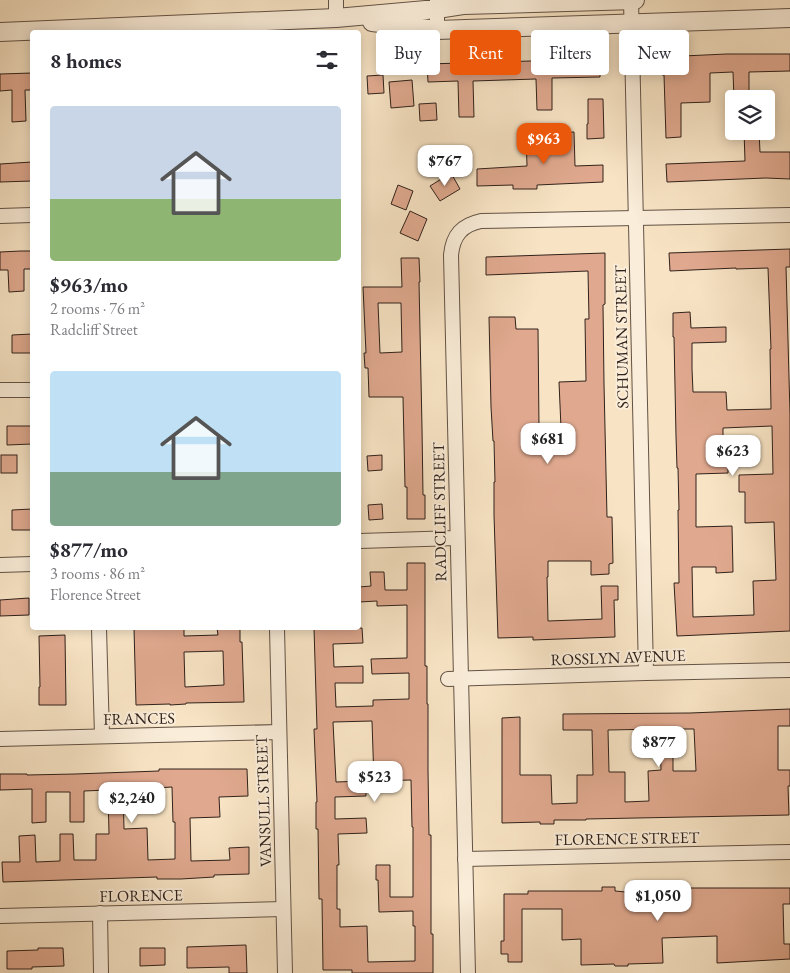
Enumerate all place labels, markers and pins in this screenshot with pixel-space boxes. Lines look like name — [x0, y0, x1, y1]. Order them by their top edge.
pin: $963 — [514, 122, 574, 165]
pin: $767 — [415, 144, 475, 187]
pin: $681 — [518, 422, 578, 465]
pin: $623 — [703, 434, 763, 477]
pin: $877 — [629, 726, 689, 768]
pin: $523 — [345, 760, 405, 803]
pin: $2,240 — [91, 782, 173, 824]
pin: $1,050 — [617, 880, 699, 922]

